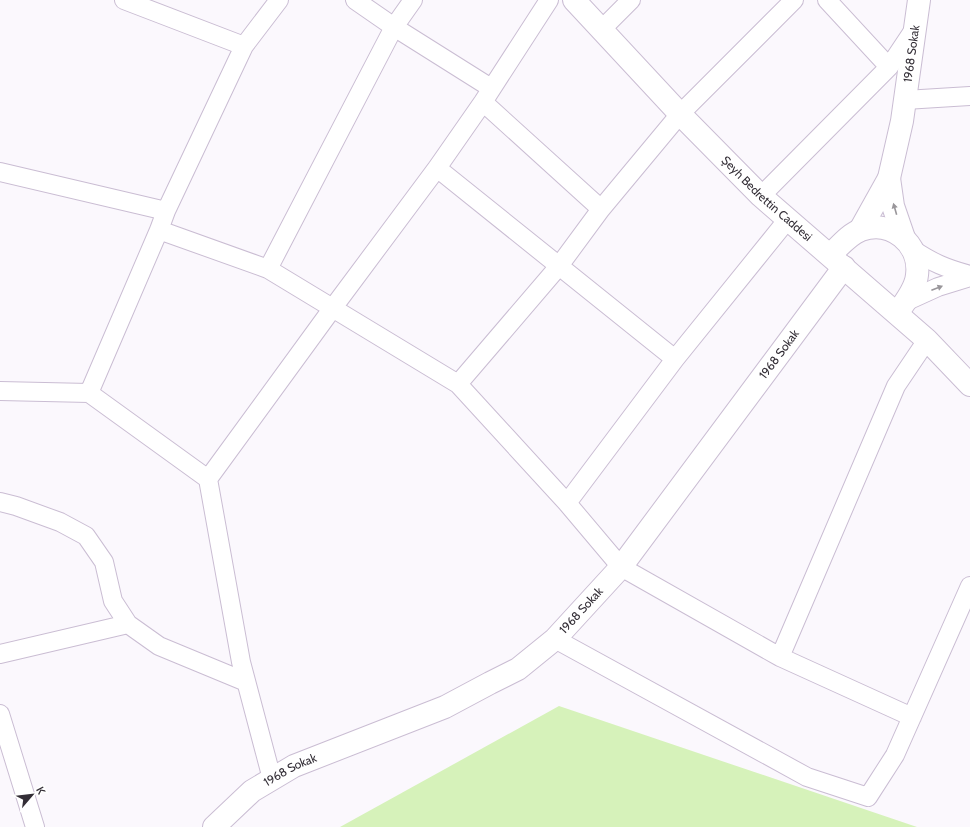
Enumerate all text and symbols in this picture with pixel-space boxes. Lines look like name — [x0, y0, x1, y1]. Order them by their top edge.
street label: 1968 Sokak — [900, 23, 922, 83]
street label: Şeyh Bedrettin Caddesi — [719, 153, 816, 244]
one-way arrow — [892, 202, 898, 214]
one-way arrow — [931, 285, 942, 291]
street label: 1968 Sokak — [755, 326, 802, 382]
street label: 1968 Sokak — [556, 583, 606, 636]
street label: 1968 Sokak — [261, 750, 319, 789]
north arrow — [12, 775, 52, 815]
text: K — [33, 784, 49, 797]

